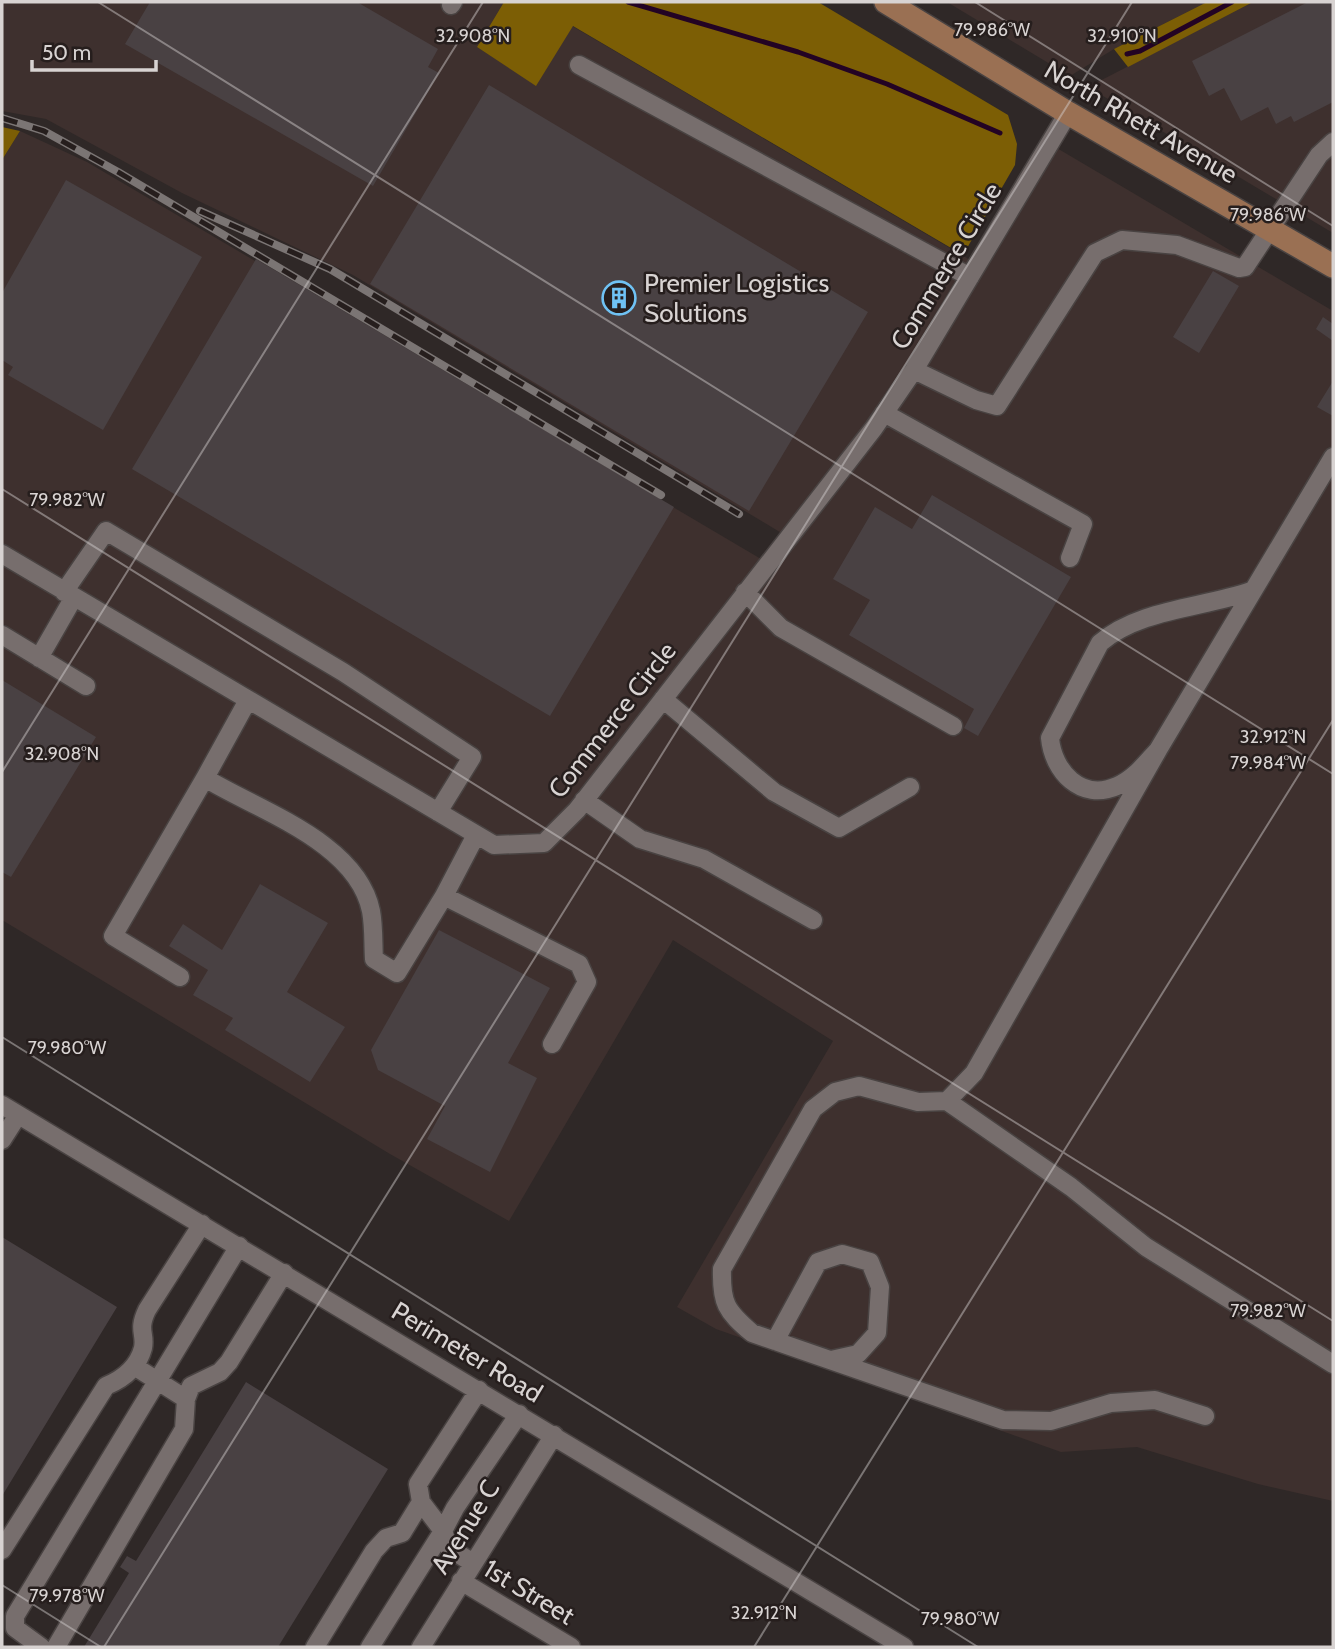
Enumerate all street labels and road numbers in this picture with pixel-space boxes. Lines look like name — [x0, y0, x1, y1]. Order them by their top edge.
street label: North Rhett Avenue — [1039, 54, 1243, 190]
street label: Commerce Circle — [884, 177, 1008, 355]
street label: Commerce Circle — [541, 636, 683, 804]
street label: Perimeter Road — [386, 1294, 548, 1410]
street label: Avenue C — [424, 1474, 506, 1580]
street label: 1st Street — [478, 1552, 581, 1632]

